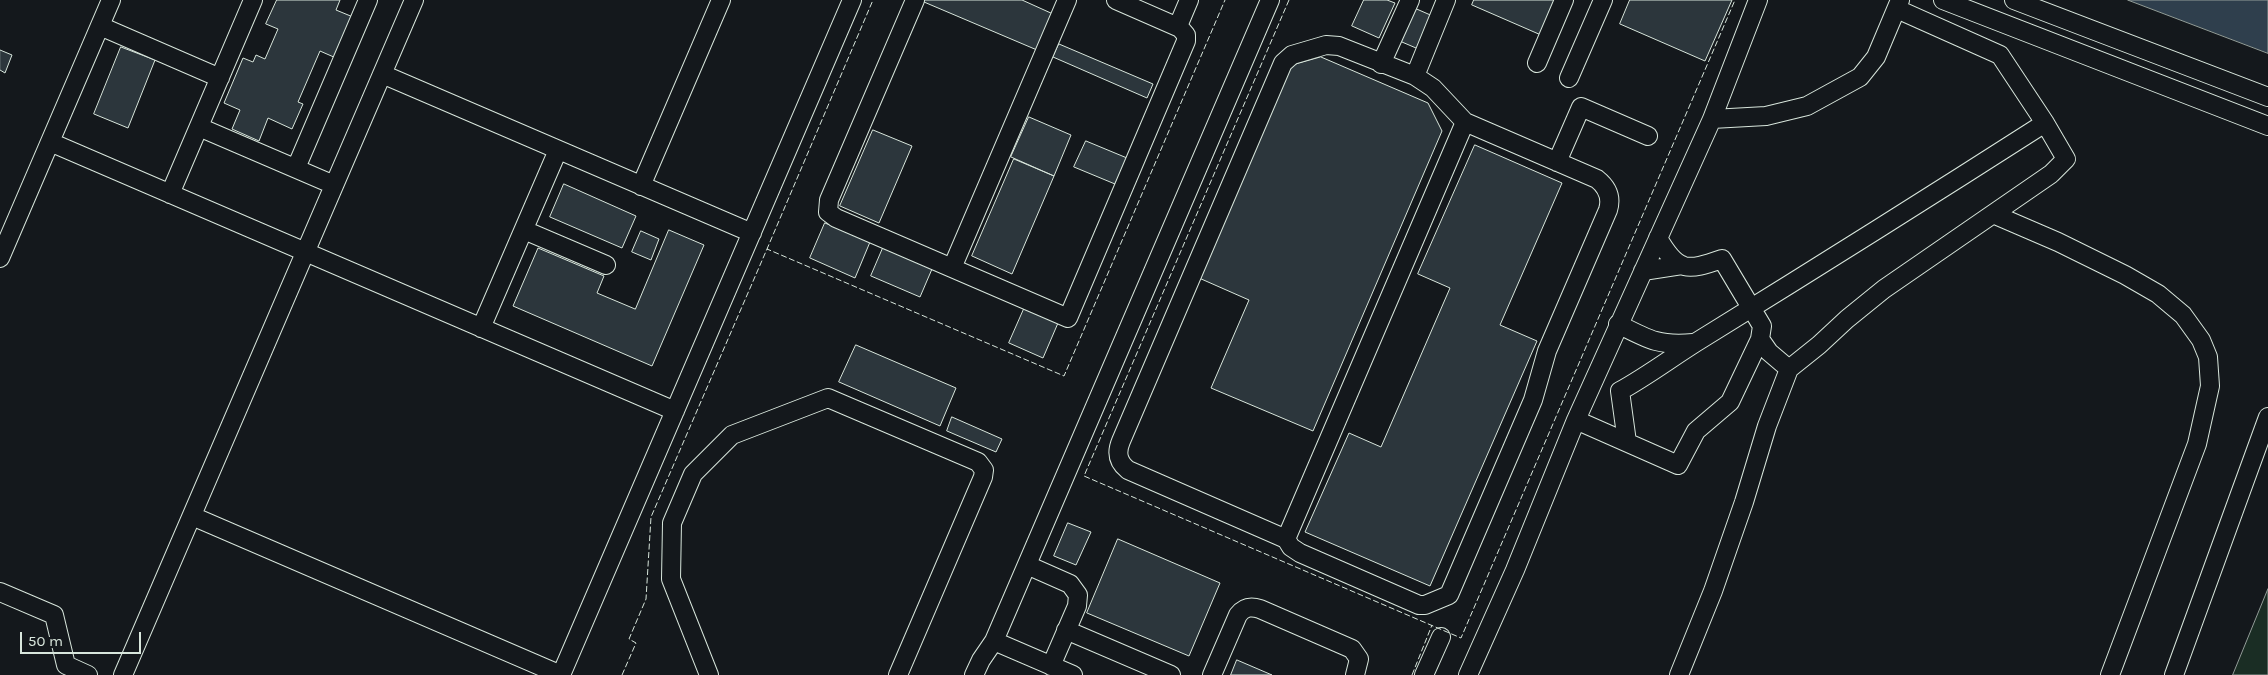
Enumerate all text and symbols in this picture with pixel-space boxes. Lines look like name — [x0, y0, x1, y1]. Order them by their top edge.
scale bar — [22, 622, 144, 654]
text: 50 m — [28, 632, 63, 650]

